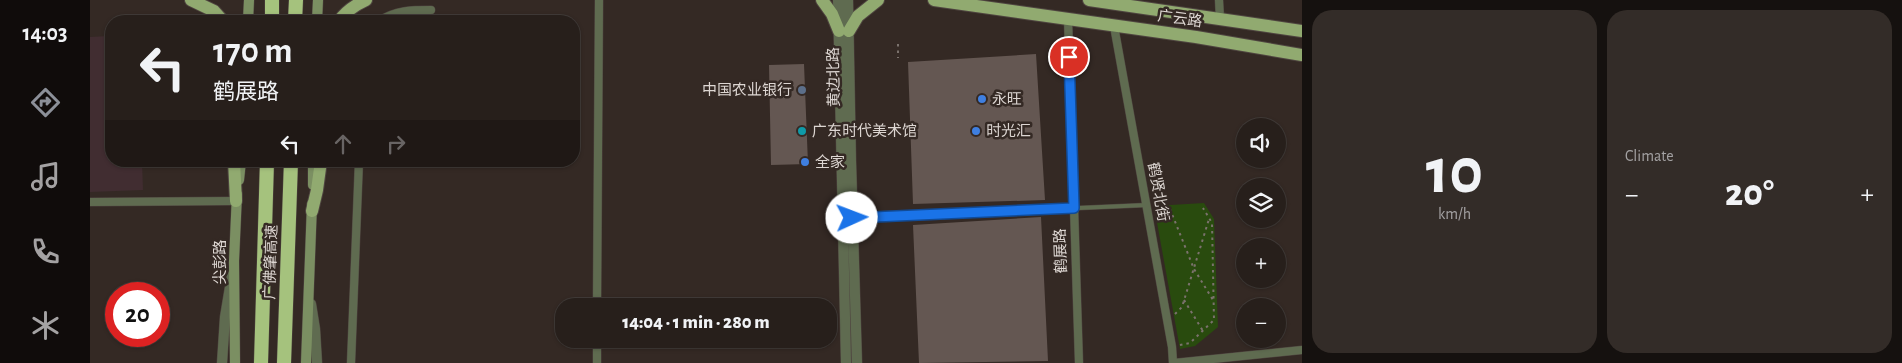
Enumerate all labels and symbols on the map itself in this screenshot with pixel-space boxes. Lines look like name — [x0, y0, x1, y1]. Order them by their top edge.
street label: 广云路 — [1157, 7, 1203, 30]
pin — [1048, 36, 1090, 78]
street label: 黄边北路 — [824, 47, 842, 107]
place label: 中国农业银行 — [702, 82, 792, 98]
marker: 中国农业银行 — [796, 84, 808, 96]
place label: 永旺 — [992, 91, 1022, 107]
marker: 永旺 — [976, 93, 988, 105]
place label: 广东时代美术馆 — [812, 122, 917, 139]
place label: 时光汇 — [986, 123, 1031, 139]
marker: 广东时代美术馆 — [796, 125, 808, 137]
marker: 时光汇 — [970, 125, 982, 137]
place label: 全家 — [815, 154, 845, 170]
marker: 全家 — [799, 156, 811, 168]
street label: 鹤贤北街 — [1145, 161, 1173, 223]
position arrow — [825, 191, 877, 243]
street label: 广佛肇高速 — [260, 224, 280, 300]
street label: 鹤展路 — [1052, 228, 1069, 274]
street label: 尖彭路 — [212, 239, 228, 285]
speed limit sign: 20 — [105, 282, 170, 347]

